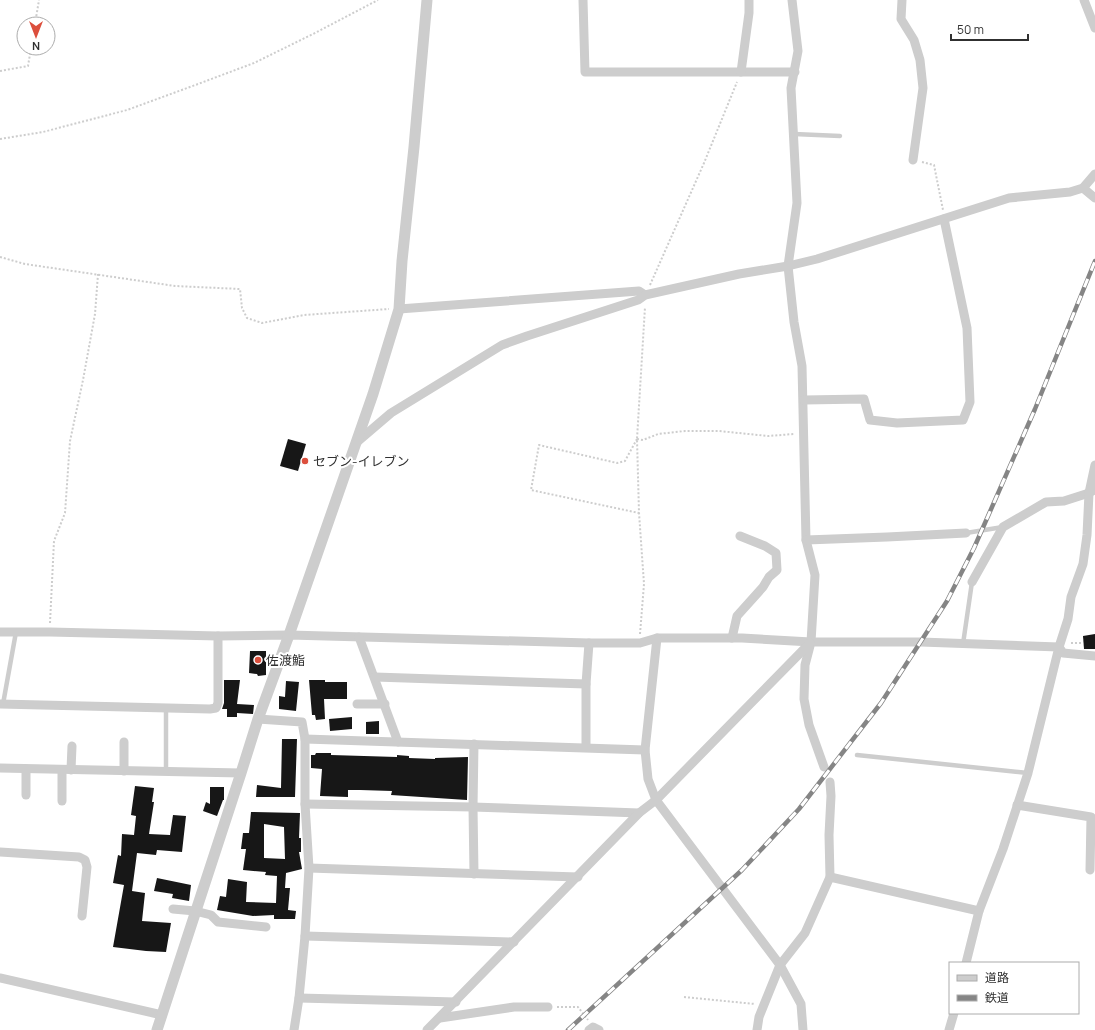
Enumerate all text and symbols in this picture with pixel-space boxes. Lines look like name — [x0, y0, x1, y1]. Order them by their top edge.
north arrow — [16, 16, 56, 56]
scale bar — [951, 16, 1028, 42]
text: 50 m — [957, 21, 984, 38]
text: N — [32, 39, 40, 54]
place label: セブン-イレブン — [313, 452, 409, 470]
marker: セブン-イレブン — [300, 456, 310, 466]
place label: 佐渡鮨 — [266, 651, 305, 669]
marker: 佐渡鮨 — [253, 655, 263, 665]
legend — [949, 962, 1079, 1014]
text: 道路 — [985, 969, 1009, 986]
text: 鉄道 — [985, 989, 1009, 1006]

